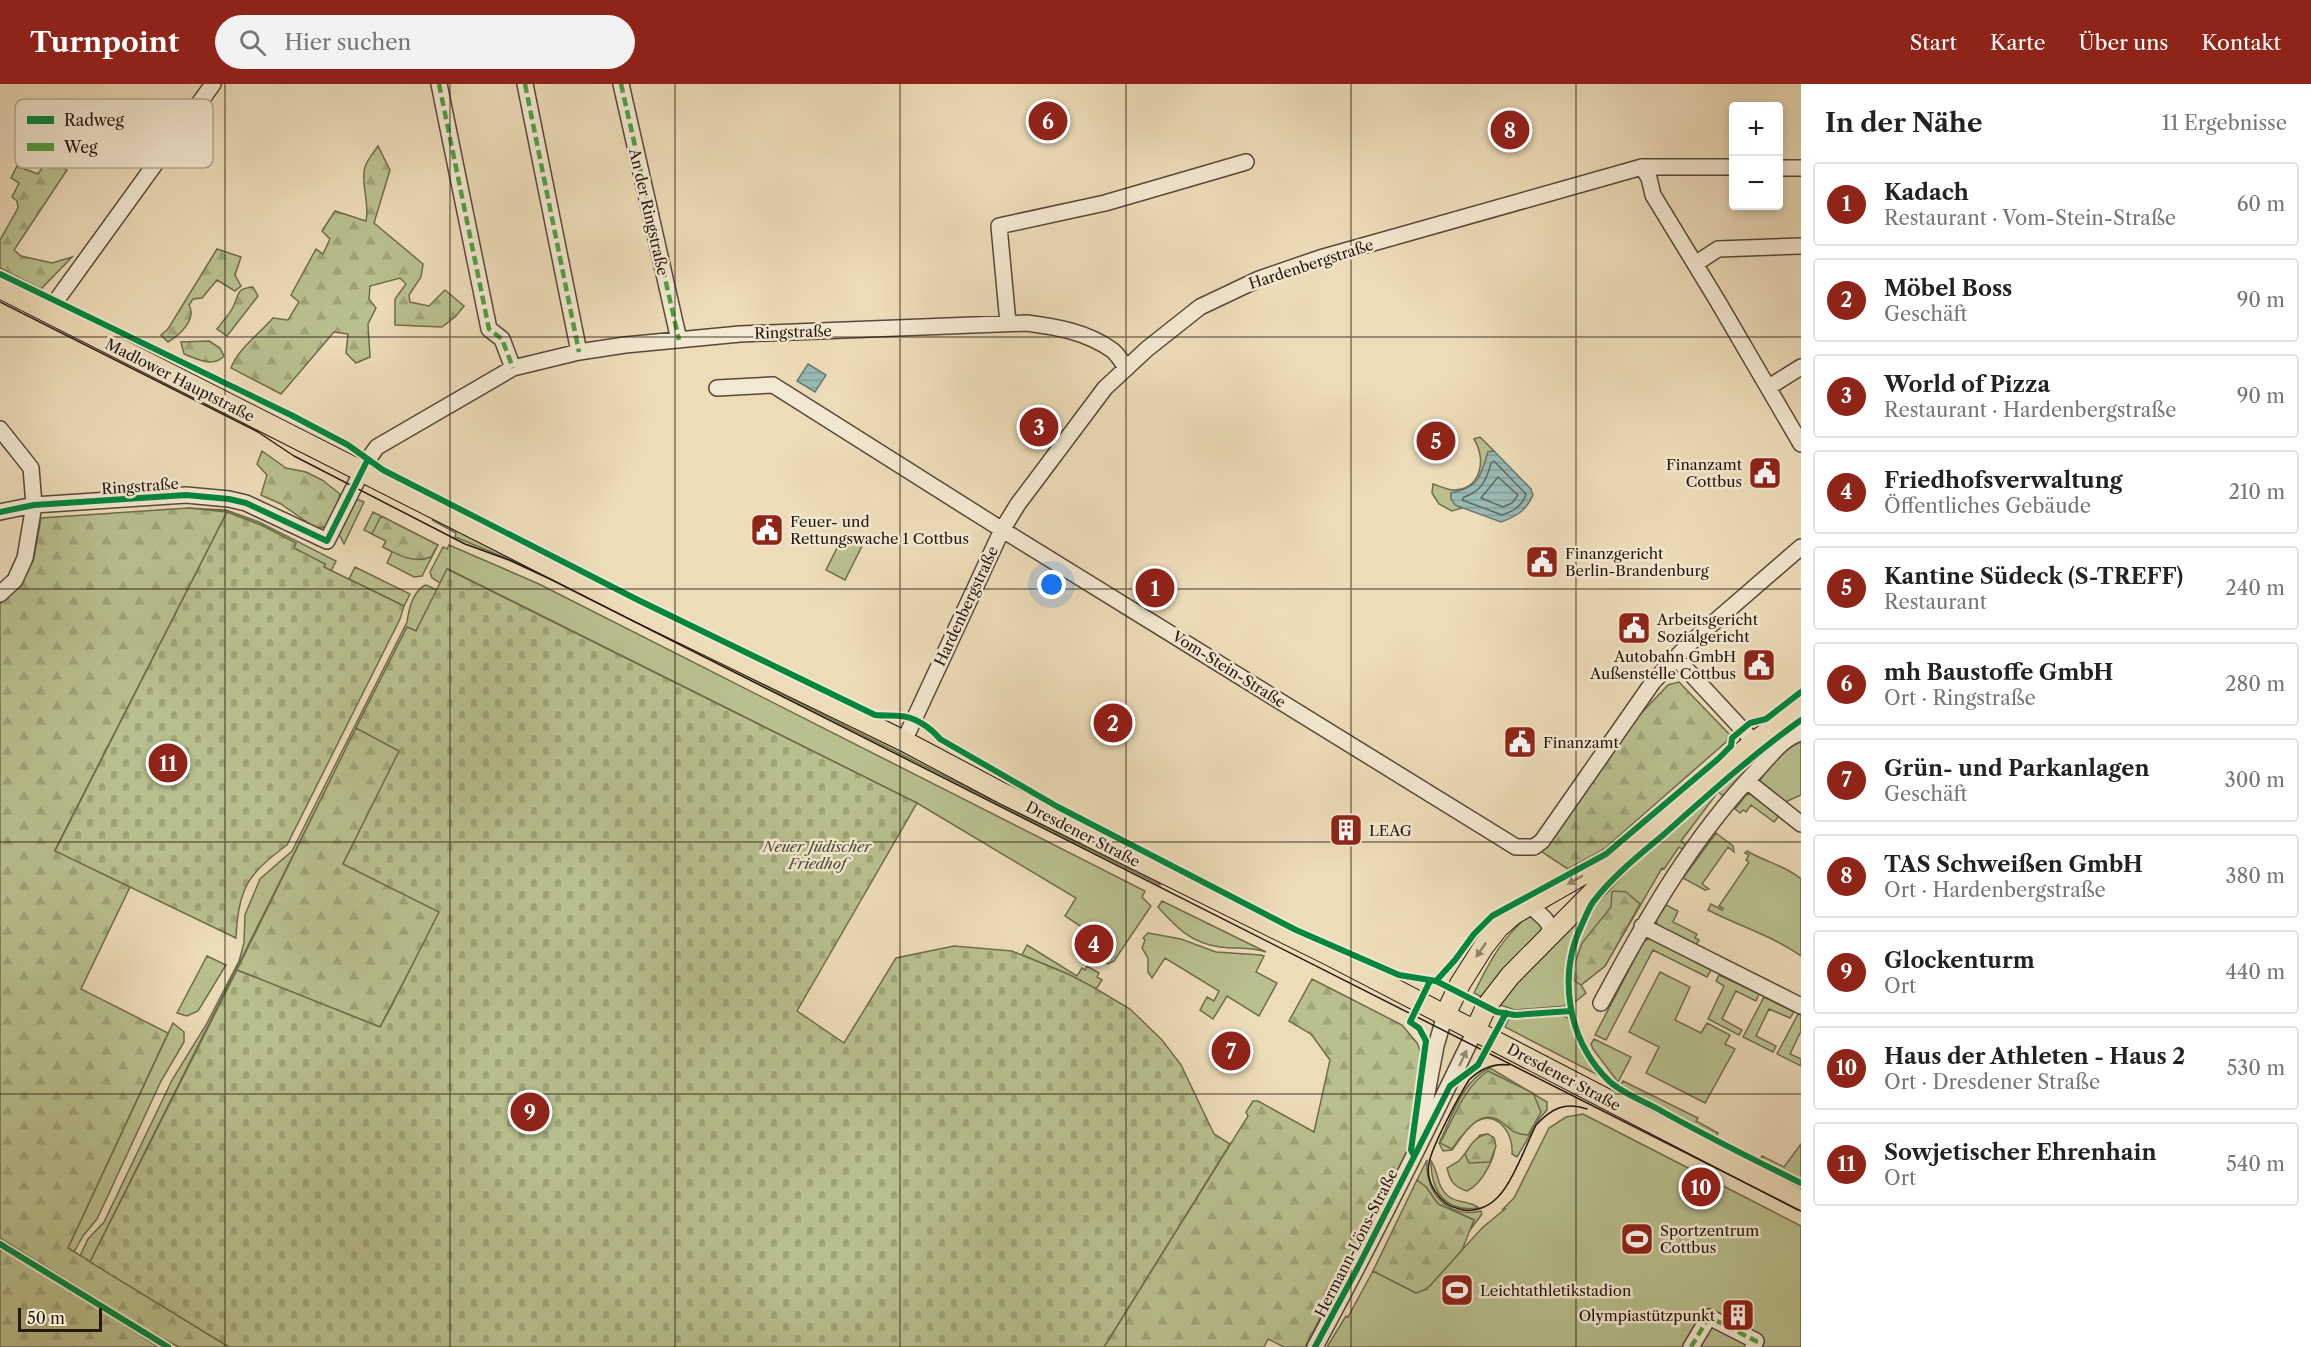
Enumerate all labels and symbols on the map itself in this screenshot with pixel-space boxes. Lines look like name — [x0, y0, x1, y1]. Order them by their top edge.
legend — [15, 99, 213, 168]
pin: 6 — [1028, 99, 1068, 144]
pin: 8 — [1490, 108, 1530, 152]
text: Radweg — [64, 110, 124, 130]
text: Weg — [63, 137, 98, 157]
street label: An der Ringstraße — [625, 146, 673, 277]
street label: Hardenbergstraße — [1246, 235, 1376, 293]
street label: Ringstraße — [754, 321, 832, 343]
street label: Madlower Hauptstraße — [102, 334, 258, 426]
pin: 3 — [1020, 404, 1058, 450]
pin: 5 — [1416, 418, 1456, 464]
place label: Finanzamt Cottbus — [1666, 455, 1743, 491]
public building icon: Finanzamt Cottbus — [1747, 455, 1783, 491]
street label: Ringstraße — [101, 474, 179, 498]
public building icon: Feuer- und Rettungswache 1 Cottbus — [749, 512, 785, 548]
place label: Feuer- und Rettungswache 1 Cottbus — [790, 512, 969, 548]
street label: Hardenbergstraße — [930, 543, 1002, 669]
public building icon: Finanzgericht Berlin-Brandenburg — [1524, 544, 1560, 580]
place label: Finanzgericht Berlin-Brandenburg — [1565, 544, 1709, 580]
pin: 1 — [1136, 566, 1174, 610]
your location — [1037, 570, 1066, 599]
public building icon: Arbeitsgericht Sozialgericht — [1616, 610, 1652, 646]
place label: Arbeitsgericht Sozialgericht — [1656, 610, 1759, 646]
street label: Vom-Stein-Straße — [1168, 626, 1289, 712]
place label: Autobahn GmbH Außenstelle Cottbus — [1589, 647, 1736, 683]
public building icon: Autobahn GmbH Außenstelle Cottbus — [1741, 647, 1777, 683]
pin: 2 — [1094, 700, 1132, 746]
public building icon: Finanzamt — [1502, 724, 1538, 760]
place label: Finanzamt — [1543, 733, 1620, 752]
pin: 11 — [148, 740, 188, 786]
street label: Dresdener Straße — [1023, 797, 1143, 871]
building icon: LEAG — [1328, 812, 1364, 848]
place label: LEAG — [1369, 821, 1412, 840]
park label: Neuer Jüdischer Friedhof — [762, 837, 872, 873]
one-way arrow — [1566, 875, 1583, 885]
pin: 4 — [1074, 922, 1114, 966]
one-way arrow — [1476, 942, 1487, 959]
pin: 7 — [1212, 1028, 1250, 1074]
street label: Dresdener Straße — [1504, 1039, 1624, 1115]
one-way arrow — [1458, 1050, 1467, 1067]
pin: 9 — [510, 1090, 550, 1134]
pin: 10 — [1682, 1164, 1720, 1210]
street label: Hermann-Löns-Straße — [1310, 1166, 1402, 1320]
sports icon: Sportzentrum Cottbus — [1619, 1221, 1655, 1257]
place label: Sportzentrum Cottbus — [1660, 1221, 1759, 1257]
sports icon: Leichtathletikstadion — [1439, 1272, 1475, 1308]
place label: Leichtathletikstadion — [1480, 1281, 1632, 1300]
building icon: Olympiastützpunkt — [1720, 1297, 1756, 1333]
scale bar — [18, 1305, 102, 1332]
place label: Olympiastützpunkt — [1579, 1306, 1716, 1325]

